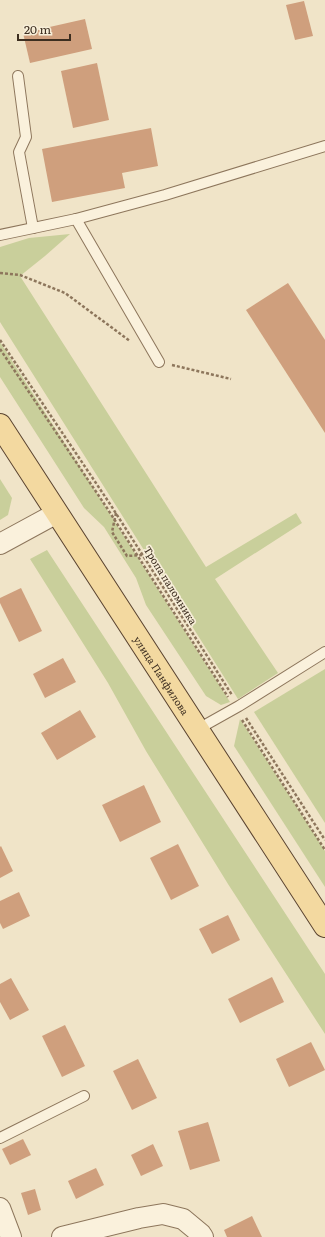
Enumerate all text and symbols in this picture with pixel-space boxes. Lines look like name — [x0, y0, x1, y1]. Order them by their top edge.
scale bar — [18, 16, 70, 42]
text: 20 m — [24, 20, 51, 38]
street label: Тропа паломника — [141, 543, 202, 628]
street label: улица Панфилова — [131, 633, 194, 718]

